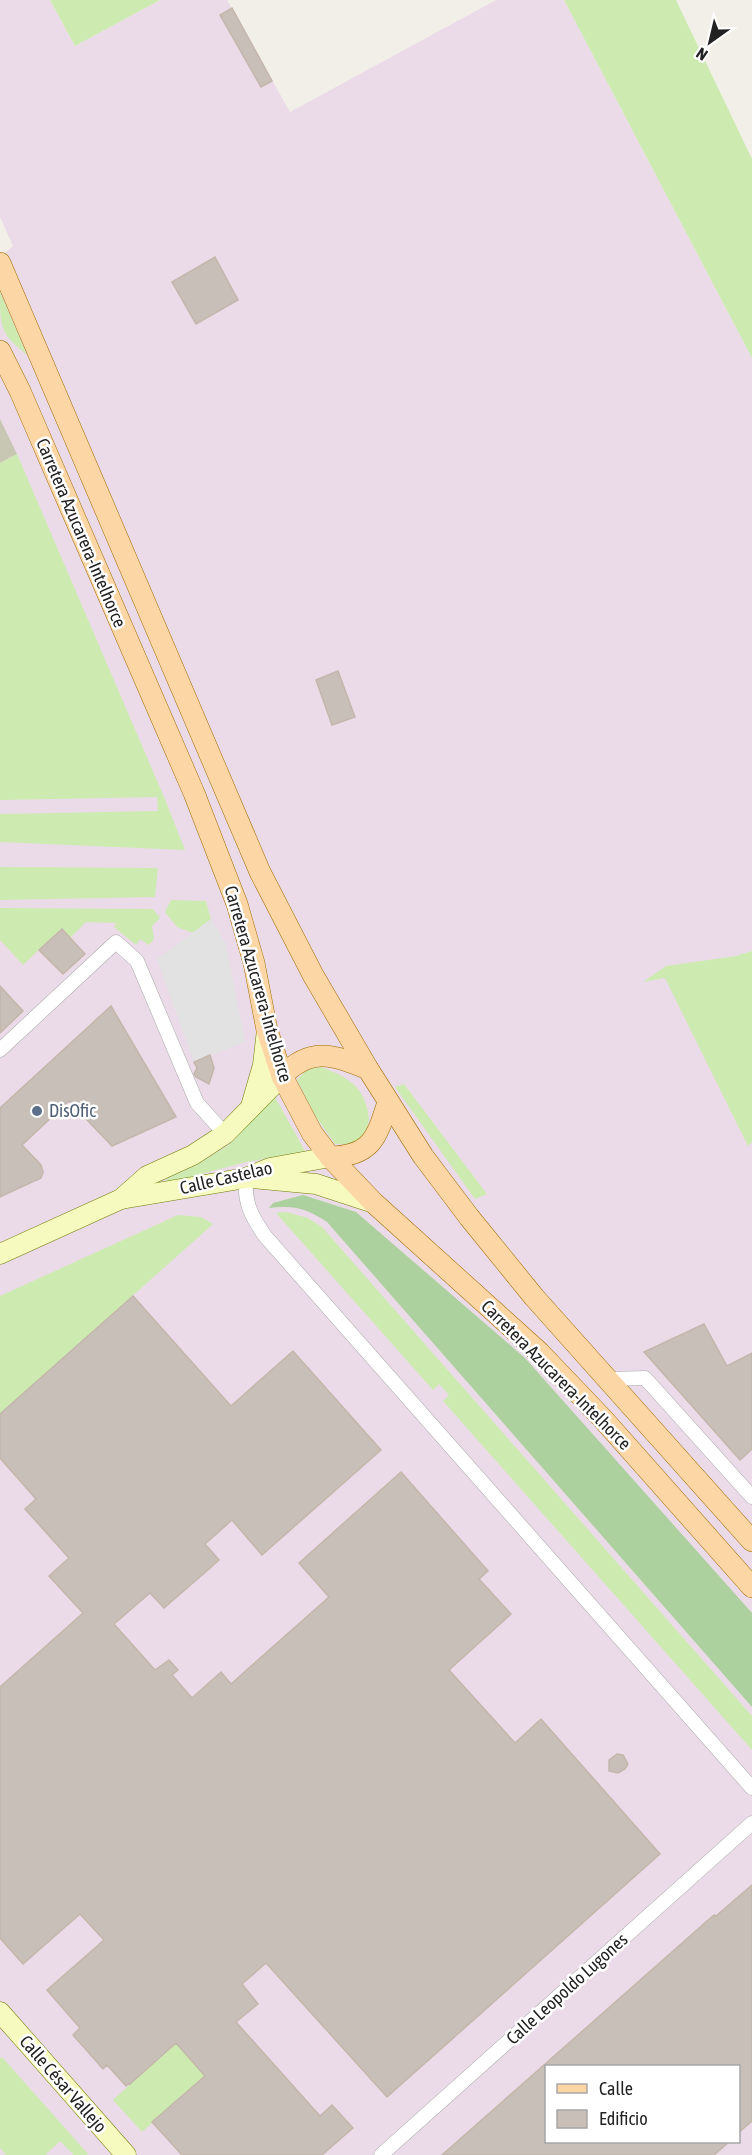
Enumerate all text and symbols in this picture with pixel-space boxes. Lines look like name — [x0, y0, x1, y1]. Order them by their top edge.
north arrow — [680, 12, 740, 72]
text: N — [693, 44, 711, 65]
street label: Carretera Azucarera-Intelhorce — [32, 435, 131, 630]
street label: Carretera Azucarera-Intelhorce — [220, 883, 297, 1084]
place label: DisOfic — [49, 1100, 96, 1121]
marker: DisOfic — [30, 1104, 44, 1118]
street label: Calle Castelao — [178, 1157, 274, 1198]
street label: Carretera Azucarera-Intelhorce — [477, 1295, 636, 1454]
street label: Calle Leopoldo Lugones — [502, 1929, 632, 2049]
street label: Calle César Vallejo — [15, 2031, 111, 2137]
legend — [545, 2065, 740, 2143]
text: Calle — [599, 2078, 633, 2099]
text: Edificio — [599, 2108, 648, 2129]

